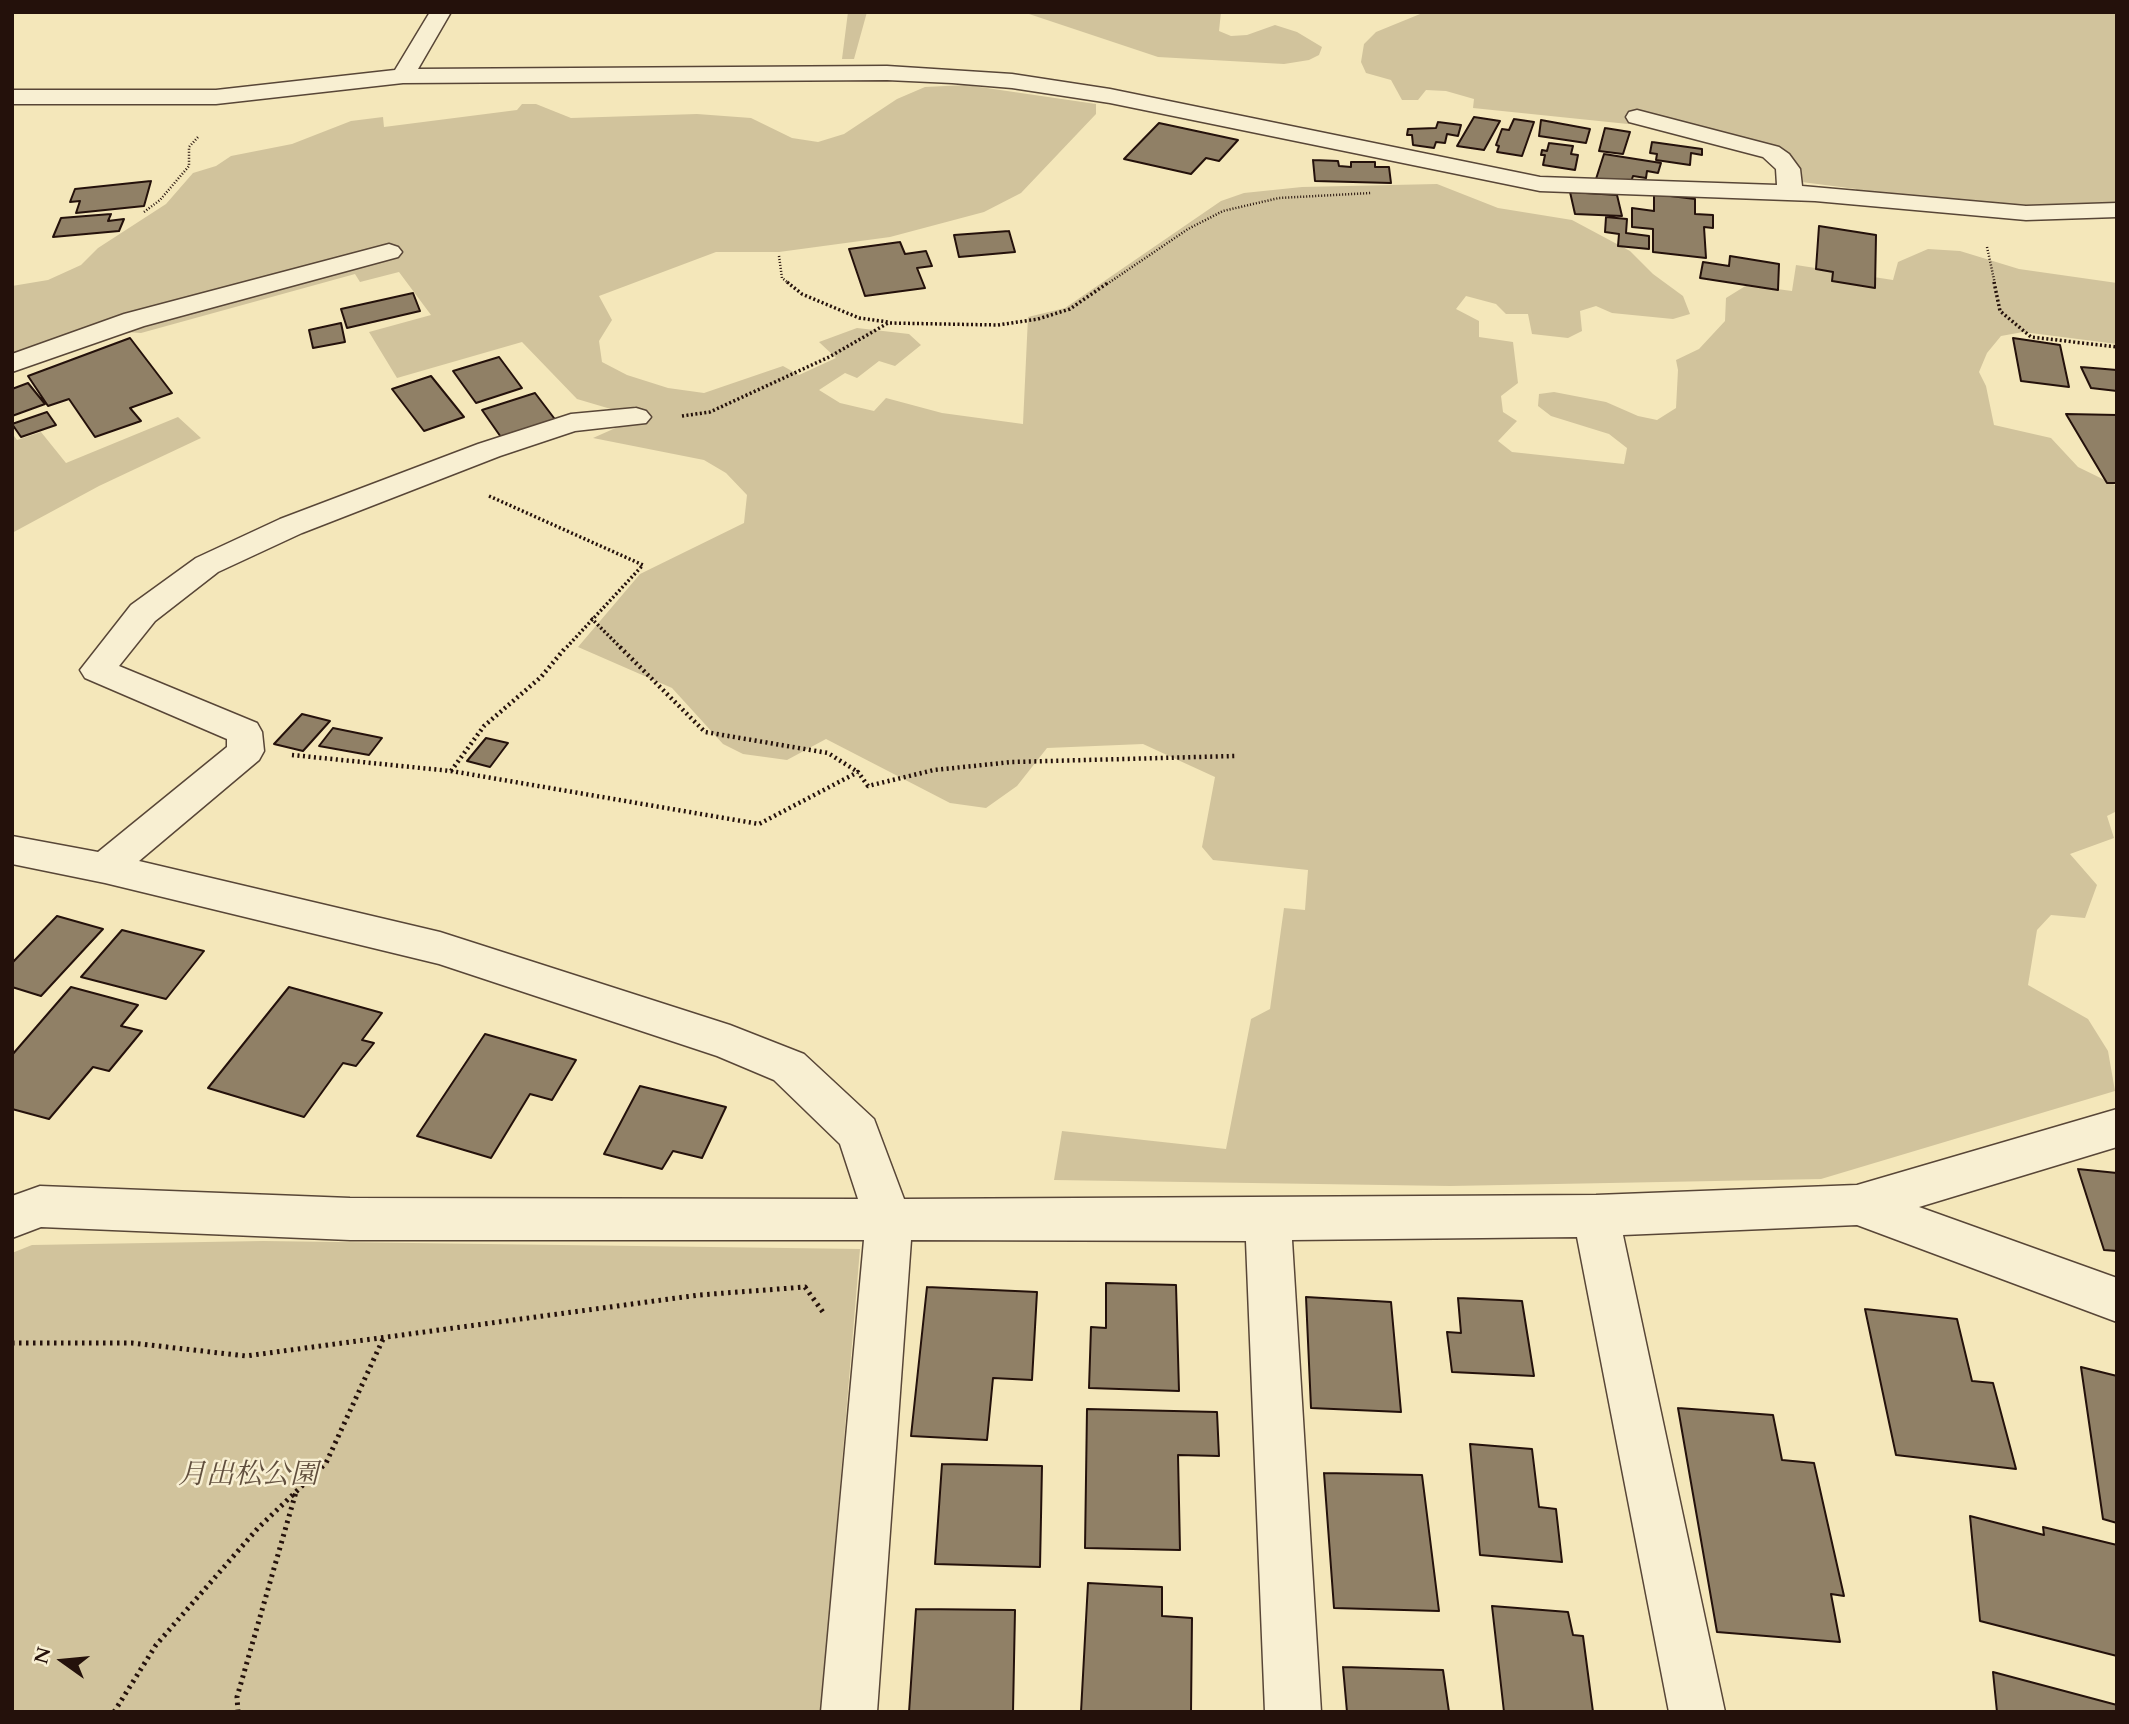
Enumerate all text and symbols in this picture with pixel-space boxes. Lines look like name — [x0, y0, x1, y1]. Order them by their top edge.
park label: 月出松公園 — [178, 1460, 318, 1494]
north arrow — [28, 1626, 98, 1696]
text: N — [28, 1644, 57, 1667]

